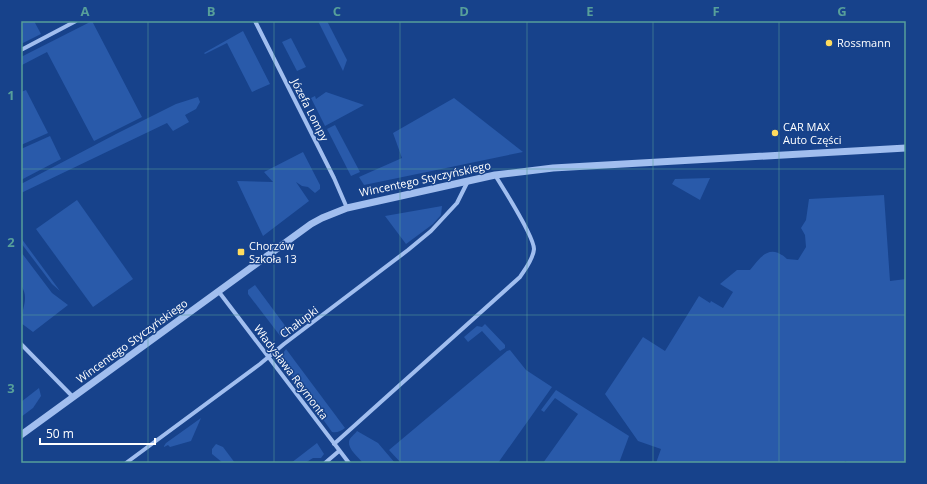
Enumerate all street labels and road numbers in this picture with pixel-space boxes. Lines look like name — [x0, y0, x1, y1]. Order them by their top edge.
street label: Józefa Lompy — [288, 75, 333, 144]
street label: Wincentego Styczyńskiego — [358, 157, 492, 200]
street label: Wincentego Styczyńskiego — [73, 295, 191, 386]
street label: Chałupki — [276, 302, 321, 341]
street label: Władysława Reymonta — [251, 321, 332, 422]

